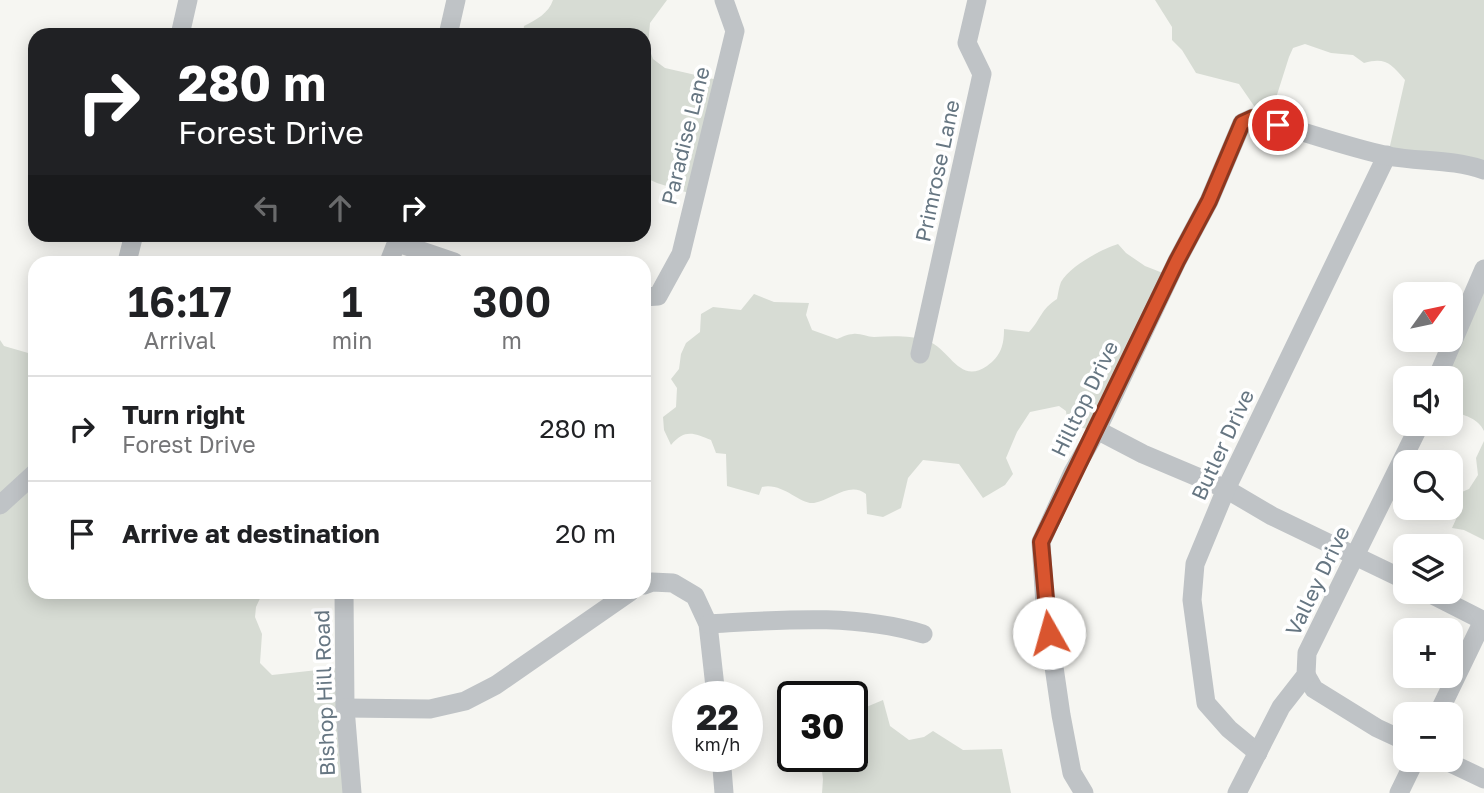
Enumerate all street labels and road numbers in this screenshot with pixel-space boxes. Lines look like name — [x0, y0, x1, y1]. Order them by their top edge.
street label: Paradise Lane — [655, 64, 715, 208]
street label: Primrose Lane — [909, 97, 965, 244]
street label: Hilltop Drive — [1045, 336, 1123, 461]
street label: Butler Drive — [1185, 385, 1259, 504]
street label: Valley Drive — [1279, 522, 1355, 640]
street label: Bishop Hill Road — [308, 610, 340, 777]

